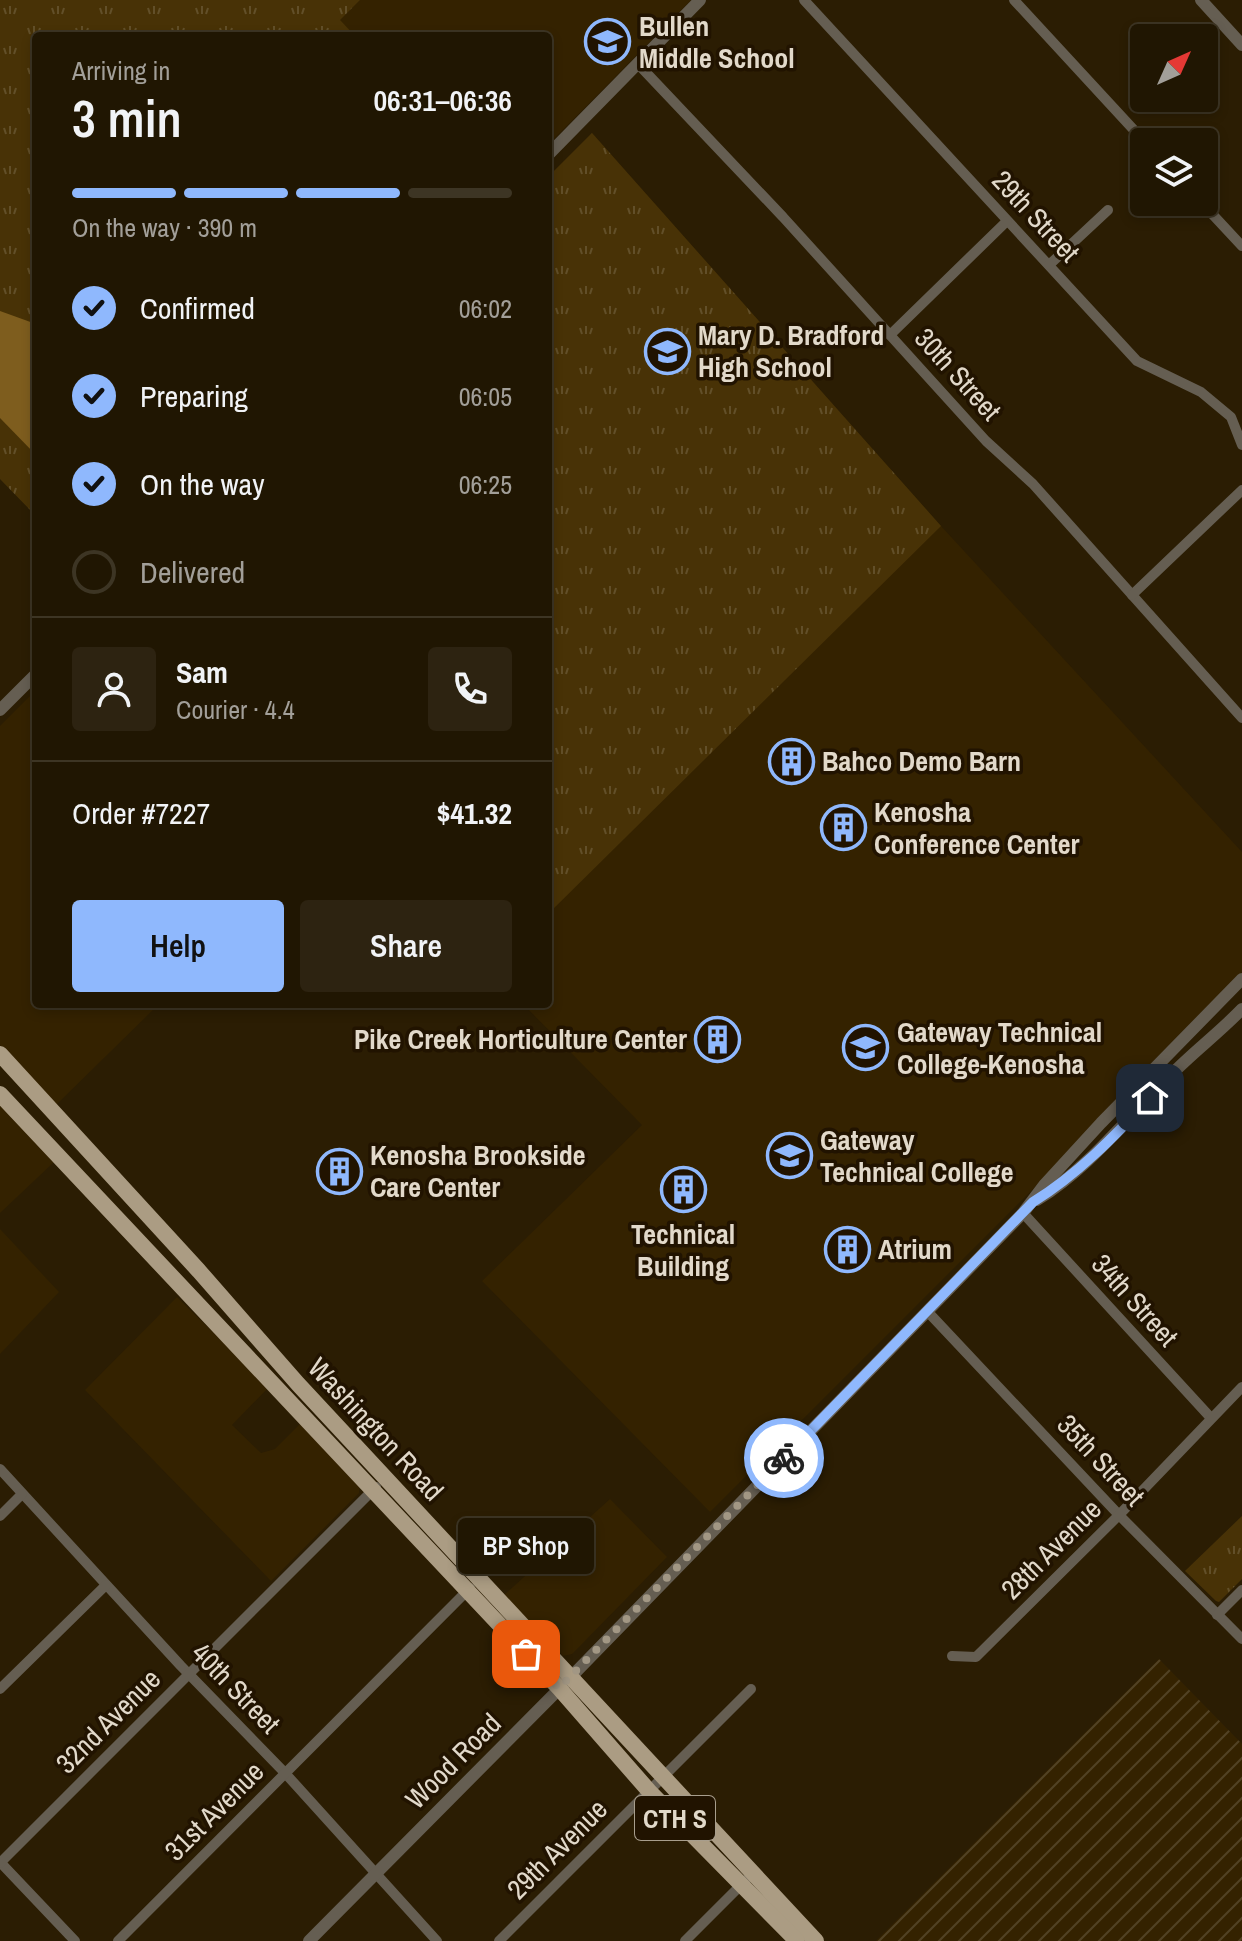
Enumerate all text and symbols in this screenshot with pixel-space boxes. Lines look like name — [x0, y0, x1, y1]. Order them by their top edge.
place label: Bullen Middle School — [639, 7, 795, 77]
school or university icon: Bullen Middle School — [584, 18, 632, 66]
north arrow — [1130, 24, 1218, 112]
map controls — [1130, 24, 1218, 216]
text: Arriving in — [72, 53, 170, 88]
text: 06:31–06:36 — [373, 80, 512, 120]
text: 3 min — [72, 83, 182, 153]
button: layers — [1130, 128, 1218, 216]
street label: 29th Street — [984, 162, 1088, 270]
text: On the way · 390 m — [72, 210, 257, 245]
icon: check — [72, 286, 116, 330]
text: Confirmed — [140, 288, 255, 328]
text: 06:02 — [459, 291, 512, 326]
place label: Mary D. Bradford High School — [698, 316, 884, 386]
street label: 30th Street — [906, 320, 1010, 428]
school or university icon: Mary D. Bradford High School — [643, 327, 691, 375]
icon: check — [72, 374, 116, 418]
text: Preparing — [140, 376, 248, 416]
text: 06:05 — [459, 379, 512, 414]
icon: check — [72, 462, 116, 506]
text: On the way — [140, 464, 264, 504]
text: 06:25 — [459, 467, 512, 502]
text: Delivered — [140, 552, 245, 592]
button: person — [72, 647, 156, 731]
button: phone — [428, 647, 512, 731]
text: Sam — [176, 652, 228, 692]
text: Courier · 4.4 — [176, 692, 295, 727]
building icon: Bahco Demo Barn — [767, 737, 815, 785]
place label: Bahco Demo Barn — [822, 742, 1021, 780]
text: Order #7227 — [72, 793, 210, 833]
text: $41.32 — [437, 793, 512, 833]
place label: Kenosha Conference Center — [874, 793, 1079, 863]
building icon: Kenosha Conference Center — [819, 804, 867, 852]
button: Help — [72, 900, 284, 992]
button: Share — [300, 900, 512, 992]
place label: Gateway Technical College-Kenosha — [897, 1013, 1102, 1083]
building icon: Pike Creek Horticulture Center — [694, 1015, 742, 1063]
place label: Pike Creek Horticulture Center — [354, 1020, 687, 1058]
school or university icon: Gateway Technical College-Kenosha — [842, 1024, 890, 1072]
pin — [1116, 1064, 1184, 1132]
icon: home — [1128, 1076, 1172, 1120]
place label: Gateway Technical College — [820, 1121, 1014, 1191]
school or university icon: Gateway Technical College — [765, 1132, 813, 1180]
place label: Kenosha Brookside Care Center — [370, 1136, 586, 1206]
building icon: Kenosha Brookside Care Center — [315, 1147, 363, 1195]
building icon: Technical Building — [659, 1165, 707, 1213]
place label: Technical Building — [631, 1215, 735, 1285]
building icon: Atrium — [823, 1225, 871, 1273]
place label: Atrium — [878, 1230, 952, 1268]
street label: 34th Street — [1083, 1246, 1187, 1354]
street label: Washington Road — [300, 1349, 452, 1509]
street label: 35th Street — [1049, 1406, 1153, 1514]
courier — [744, 1418, 824, 1498]
icon: bike — [762, 1436, 806, 1480]
street label: 28th Avenue — [993, 1491, 1109, 1607]
callout: BP Shop — [458, 1518, 594, 1574]
text: BP Shop — [483, 1528, 569, 1563]
pin — [492, 1620, 560, 1688]
icon: bag — [504, 1632, 548, 1676]
street label: 40th Street — [183, 1634, 289, 1742]
street label: 32nd Avenue — [47, 1660, 169, 1782]
street label: Wood Road — [397, 1705, 509, 1817]
street label: 31st Avenue — [156, 1753, 272, 1869]
street label: 29th Avenue — [499, 1791, 615, 1907]
road number: CTH S — [635, 1796, 715, 1840]

